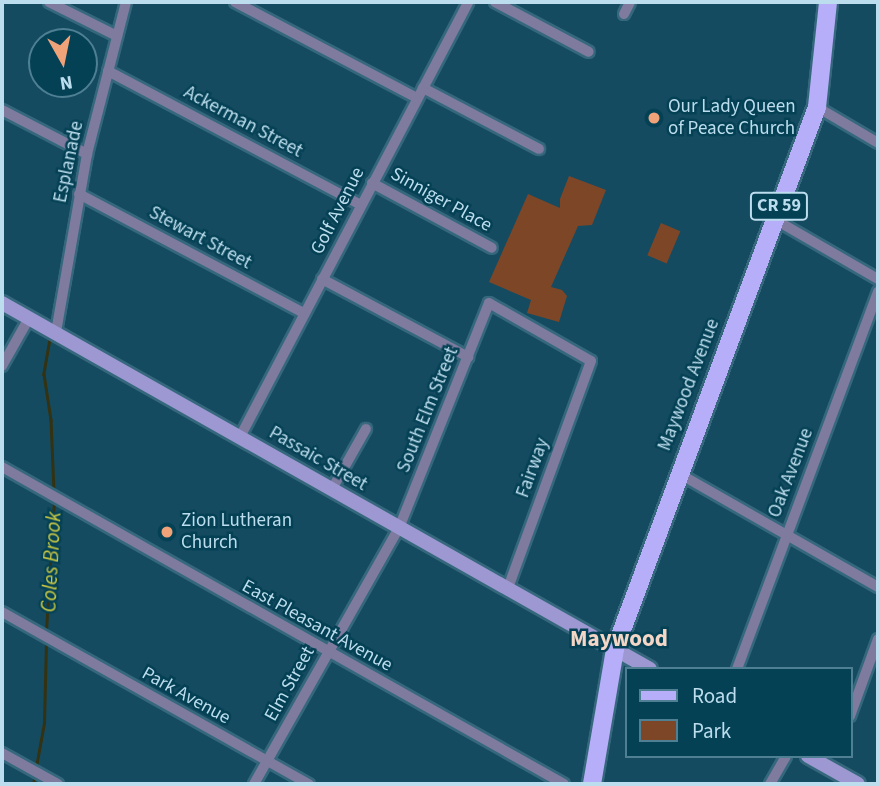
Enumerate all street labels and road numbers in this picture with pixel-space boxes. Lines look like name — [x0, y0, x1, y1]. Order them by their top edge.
street label: Ackerman Street — [180, 81, 306, 163]
street label: Esplanade — [49, 119, 89, 205]
street label: Sinniger Place — [386, 163, 496, 237]
street label: Golf Avenue — [306, 164, 370, 258]
road number: CR 59 — [749, 191, 809, 220]
street label: Stewart Street — [145, 201, 255, 275]
street label: Maywood Avenue — [653, 316, 725, 454]
street label: South Elm Street — [392, 344, 464, 476]
street label: Passaic Street — [265, 422, 371, 496]
street label: Oak Avenue — [764, 425, 818, 521]
street label: Fairway — [512, 435, 554, 501]
street label: East Pleasant Avenue — [238, 575, 396, 677]
street label: Elm Street — [260, 643, 320, 725]
street label: Park Avenue — [138, 662, 234, 730]

